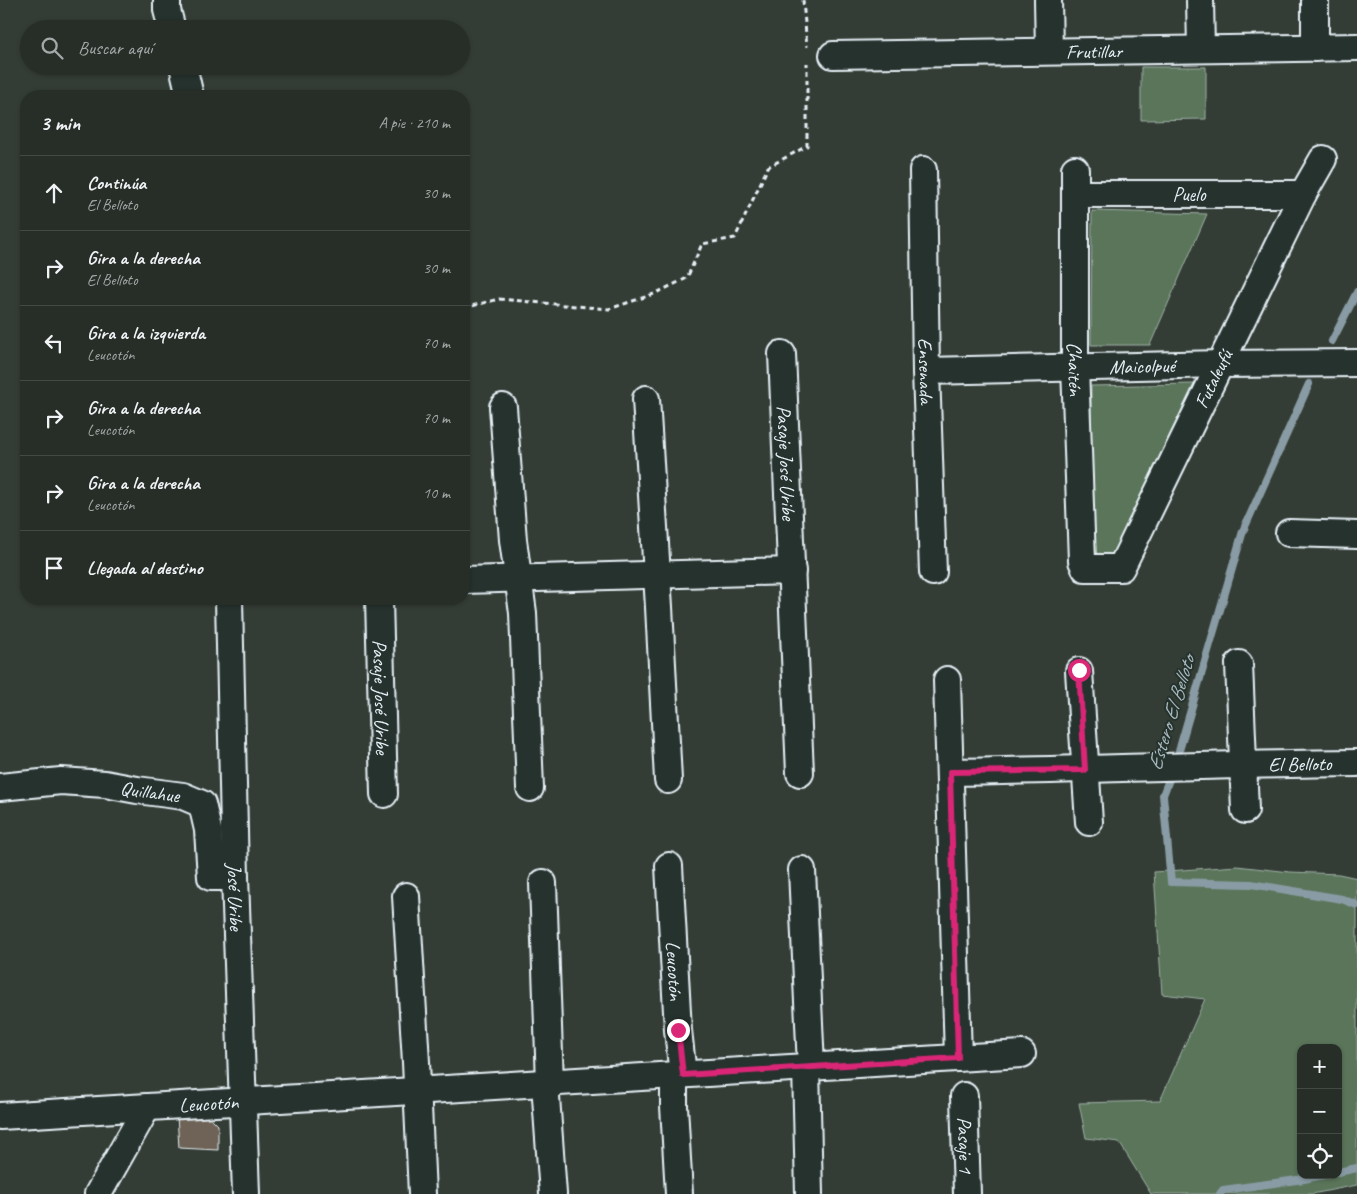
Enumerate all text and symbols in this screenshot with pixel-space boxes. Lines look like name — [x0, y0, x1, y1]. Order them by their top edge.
search box — [20, 20, 470, 75]
icon: search — [38, 34, 66, 62]
text: Buscar aquí — [78, 36, 152, 60]
street label: Frutillar — [1066, 38, 1124, 64]
text: 3 min — [40, 110, 80, 136]
text: A pie · 210 m — [379, 113, 450, 133]
text: Continúa — [87, 171, 146, 195]
icon: ahead — [40, 179, 68, 207]
street label: Puelo — [1172, 182, 1206, 207]
text: 30 m — [423, 183, 450, 203]
text: El Belloto — [87, 195, 138, 215]
text: Gira a la derecha — [87, 246, 200, 270]
icon: right — [40, 254, 68, 282]
text: 30 m — [423, 258, 450, 278]
text: El Belloto — [87, 270, 138, 290]
text: Gira a la izquierda — [87, 321, 205, 345]
icon: left — [40, 329, 68, 357]
text: 70 m — [423, 333, 450, 353]
street label: Ensenada — [913, 338, 940, 406]
street label: Chaitén — [1063, 342, 1089, 397]
street label: Futaleufú — [1188, 344, 1238, 412]
text: Leucotón — [87, 345, 134, 365]
street label: Maicolpué — [1109, 353, 1179, 379]
text: Gira a la derecha — [87, 396, 200, 420]
icon: right — [40, 404, 68, 432]
street label: Pasaje José Uribe — [772, 405, 802, 522]
text: 70 m — [423, 408, 450, 428]
text: Leucotón — [87, 420, 134, 440]
text: Gira a la derecha — [87, 471, 200, 495]
icon: right — [40, 479, 68, 507]
text: 10 m — [423, 483, 450, 503]
text: Leucotón — [87, 495, 134, 515]
icon: arrive — [40, 554, 68, 582]
text: Llegada al destino — [87, 556, 203, 580]
street label: Pasaje José Uribe — [368, 639, 396, 756]
water label: Estero El Belloto — [1141, 649, 1202, 773]
route start — [1068, 659, 1091, 682]
street label: El Belloto — [1268, 751, 1333, 777]
street label: Quillahue — [118, 775, 182, 808]
street label: José Uribe — [222, 862, 249, 932]
street label: Leucotón — [661, 941, 689, 1002]
route end — [667, 1019, 690, 1042]
map controls — [1297, 1044, 1342, 1179]
button: + — [1297, 1044, 1342, 1089]
street label: Leucotón — [178, 1089, 240, 1118]
button: − — [1297, 1089, 1342, 1134]
street label: Pasaje 1 — [952, 1116, 979, 1175]
button: locate — [1297, 1134, 1342, 1179]

